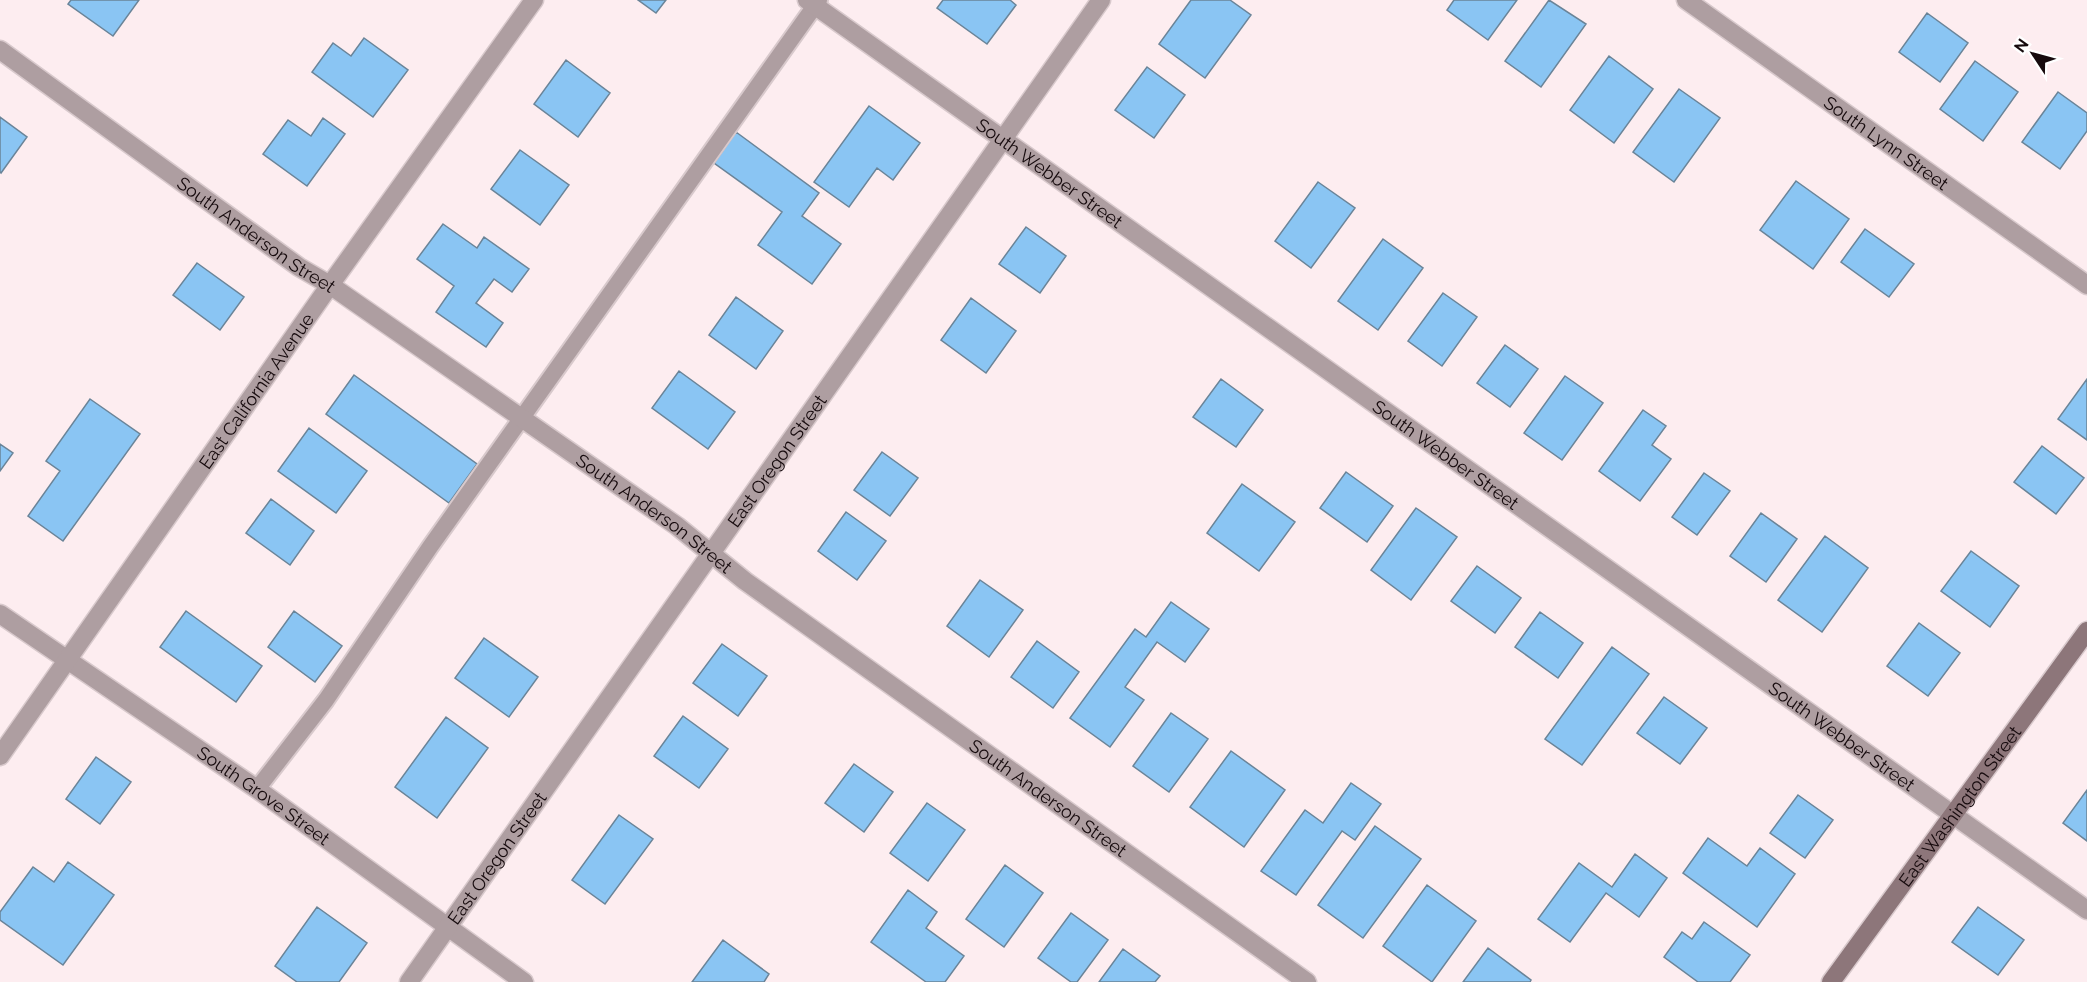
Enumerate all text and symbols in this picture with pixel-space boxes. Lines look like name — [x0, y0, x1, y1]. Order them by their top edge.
north arrow — [2003, 24, 2063, 84]
text: N — [2010, 35, 2033, 56]
street label: South Lynn Street — [1820, 91, 1953, 194]
street label: South Webber Street — [973, 114, 1127, 232]
street label: South Anderson Street — [173, 172, 340, 296]
street label: East California Avenue — [194, 308, 318, 473]
street label: East Oregon Street — [723, 390, 830, 531]
street label: South Webber Street — [1369, 395, 1523, 513]
street label: South Anderson Street — [573, 449, 737, 577]
street label: South Webber Street — [1765, 677, 1919, 795]
street label: East Washington Street — [1894, 722, 2025, 890]
street label: South Anderson Street — [966, 734, 1131, 861]
street label: South Grove Street — [194, 741, 334, 849]
street label: East Oregon Street — [443, 788, 550, 928]

